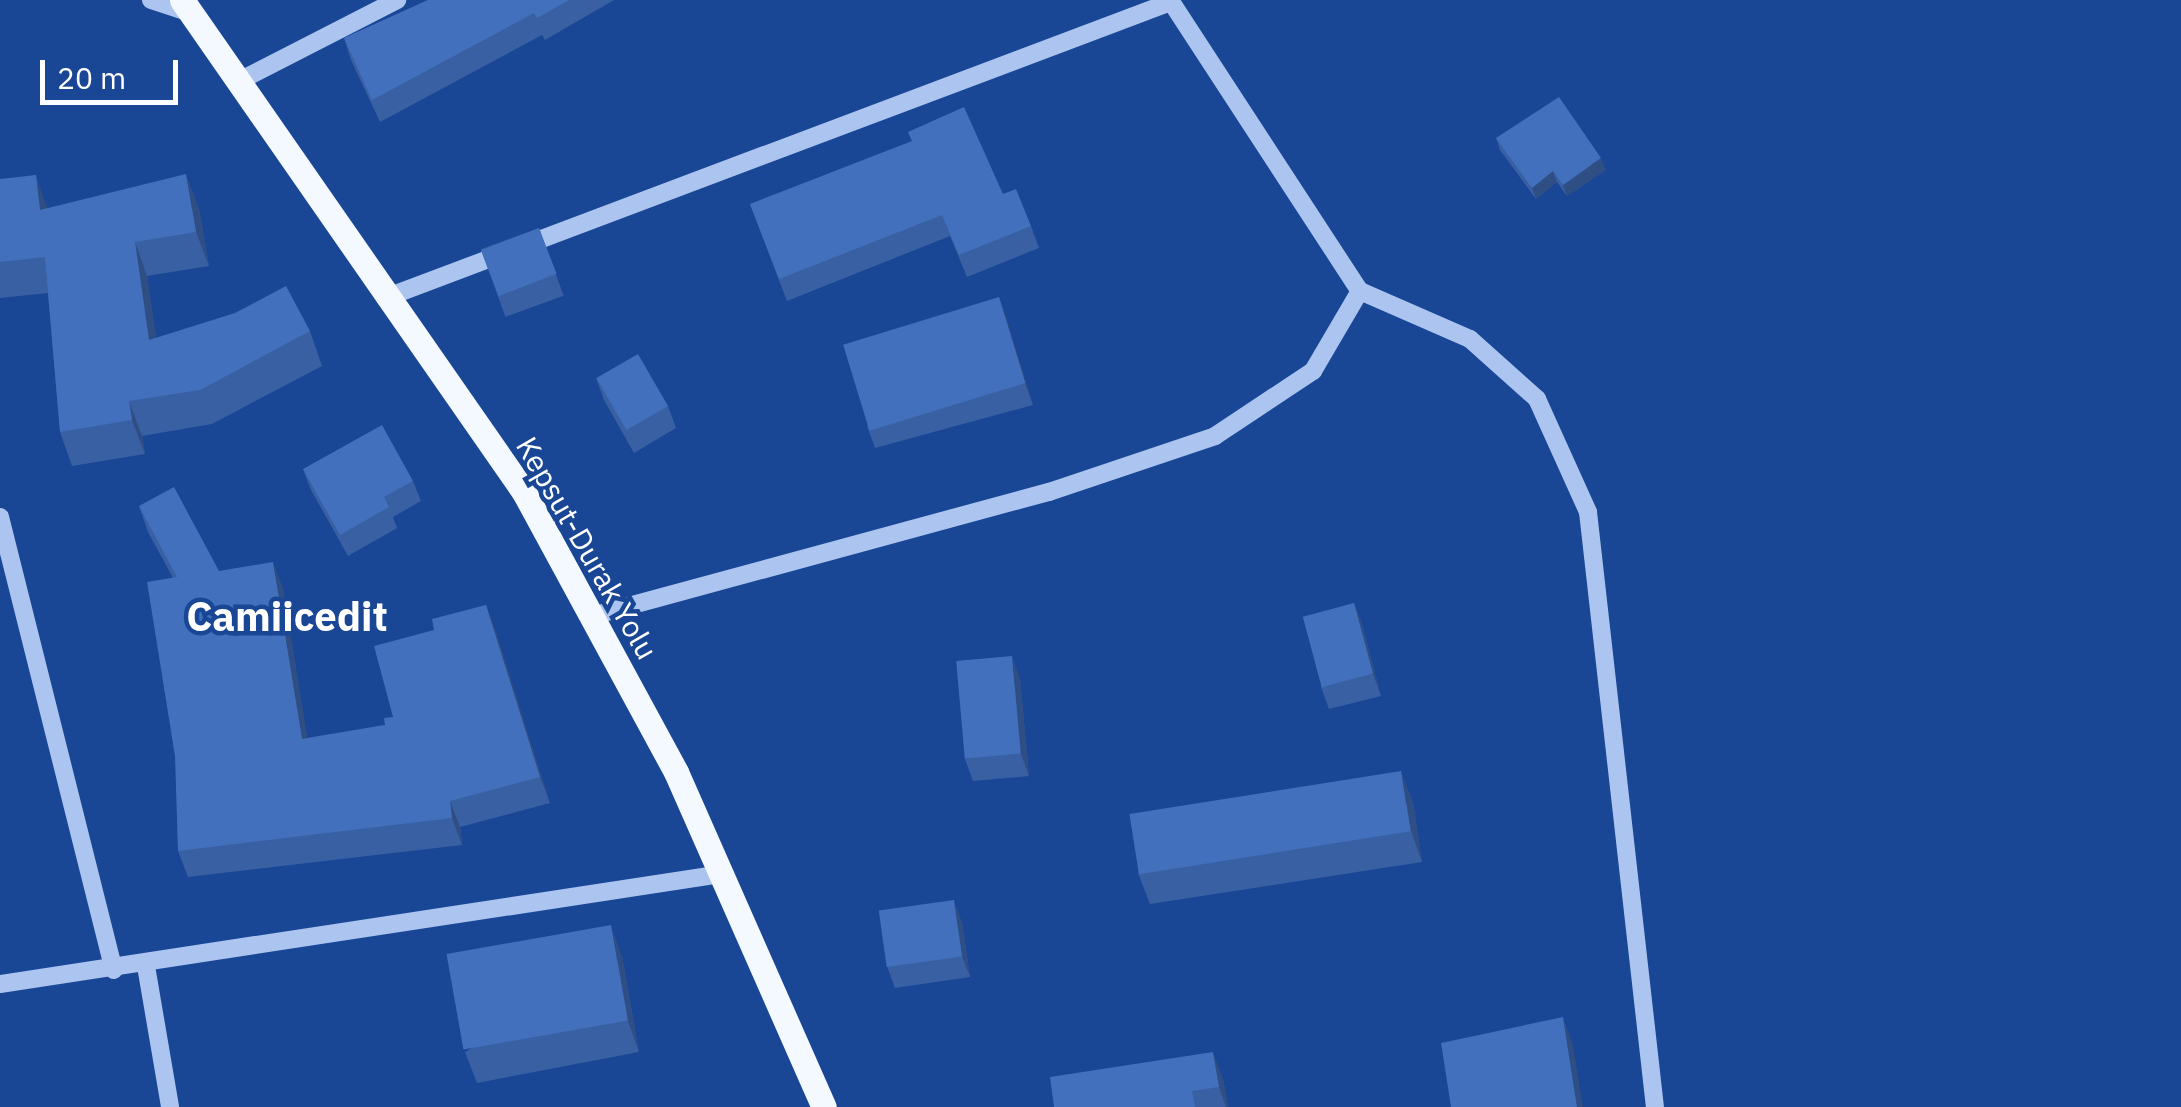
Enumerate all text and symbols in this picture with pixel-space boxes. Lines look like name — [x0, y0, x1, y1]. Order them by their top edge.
scale bar — [45, 40, 182, 102]
text: 20 m — [57, 58, 126, 97]
street label: Kepsut-Durak Yolu — [509, 430, 665, 666]
district label: Camiicedit — [186, 592, 388, 640]

